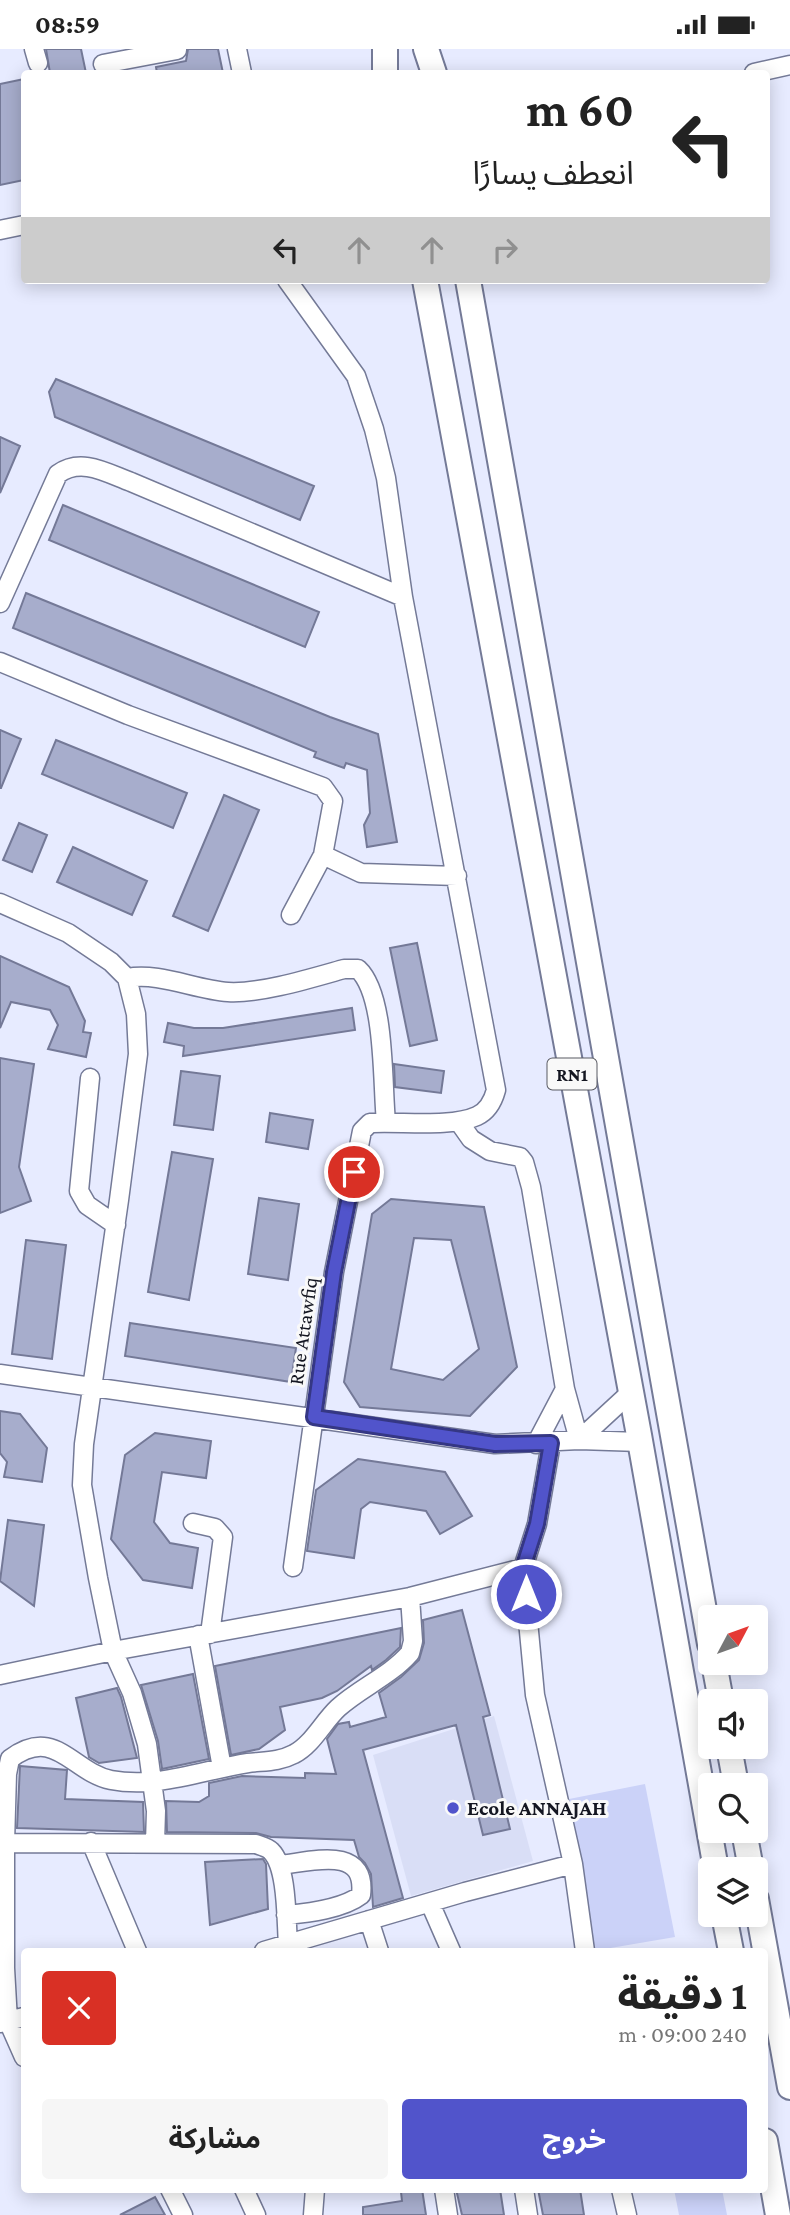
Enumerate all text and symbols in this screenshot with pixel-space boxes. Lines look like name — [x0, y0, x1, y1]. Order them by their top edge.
text: 08:59 — [35, 10, 100, 39]
text: 60 m — [527, 82, 634, 137]
icon: left — [658, 98, 749, 189]
text: انعطف يسارًا — [473, 155, 634, 191]
icon: left — [267, 231, 305, 269]
icon: ahead — [340, 231, 378, 269]
icon: ahead — [413, 231, 451, 269]
icon: right — [486, 231, 524, 269]
road number: RN1 — [548, 1058, 596, 1089]
pin — [324, 1142, 384, 1202]
icon: arrive — [335, 1153, 373, 1191]
street label: Rue Attawfiq — [284, 1275, 322, 1386]
position arrow — [489, 1557, 563, 1631]
north arrow — [698, 1605, 768, 1675]
map controls — [698, 1605, 768, 1927]
button: sound — [698, 1689, 768, 1759]
button: search — [698, 1773, 768, 1843]
place label: Ecole ANNAJAH — [467, 1796, 606, 1820]
marker: Ecole ANNAJAH — [445, 1800, 461, 1816]
button: layers — [698, 1857, 768, 1927]
button: close — [42, 1971, 116, 2045]
text: 1 دقيقة — [618, 1971, 747, 2018]
text: 240 m · 09:00 — [618, 2021, 747, 2047]
button: مشاركة — [42, 2099, 388, 2179]
button: خروج — [402, 2099, 747, 2179]

